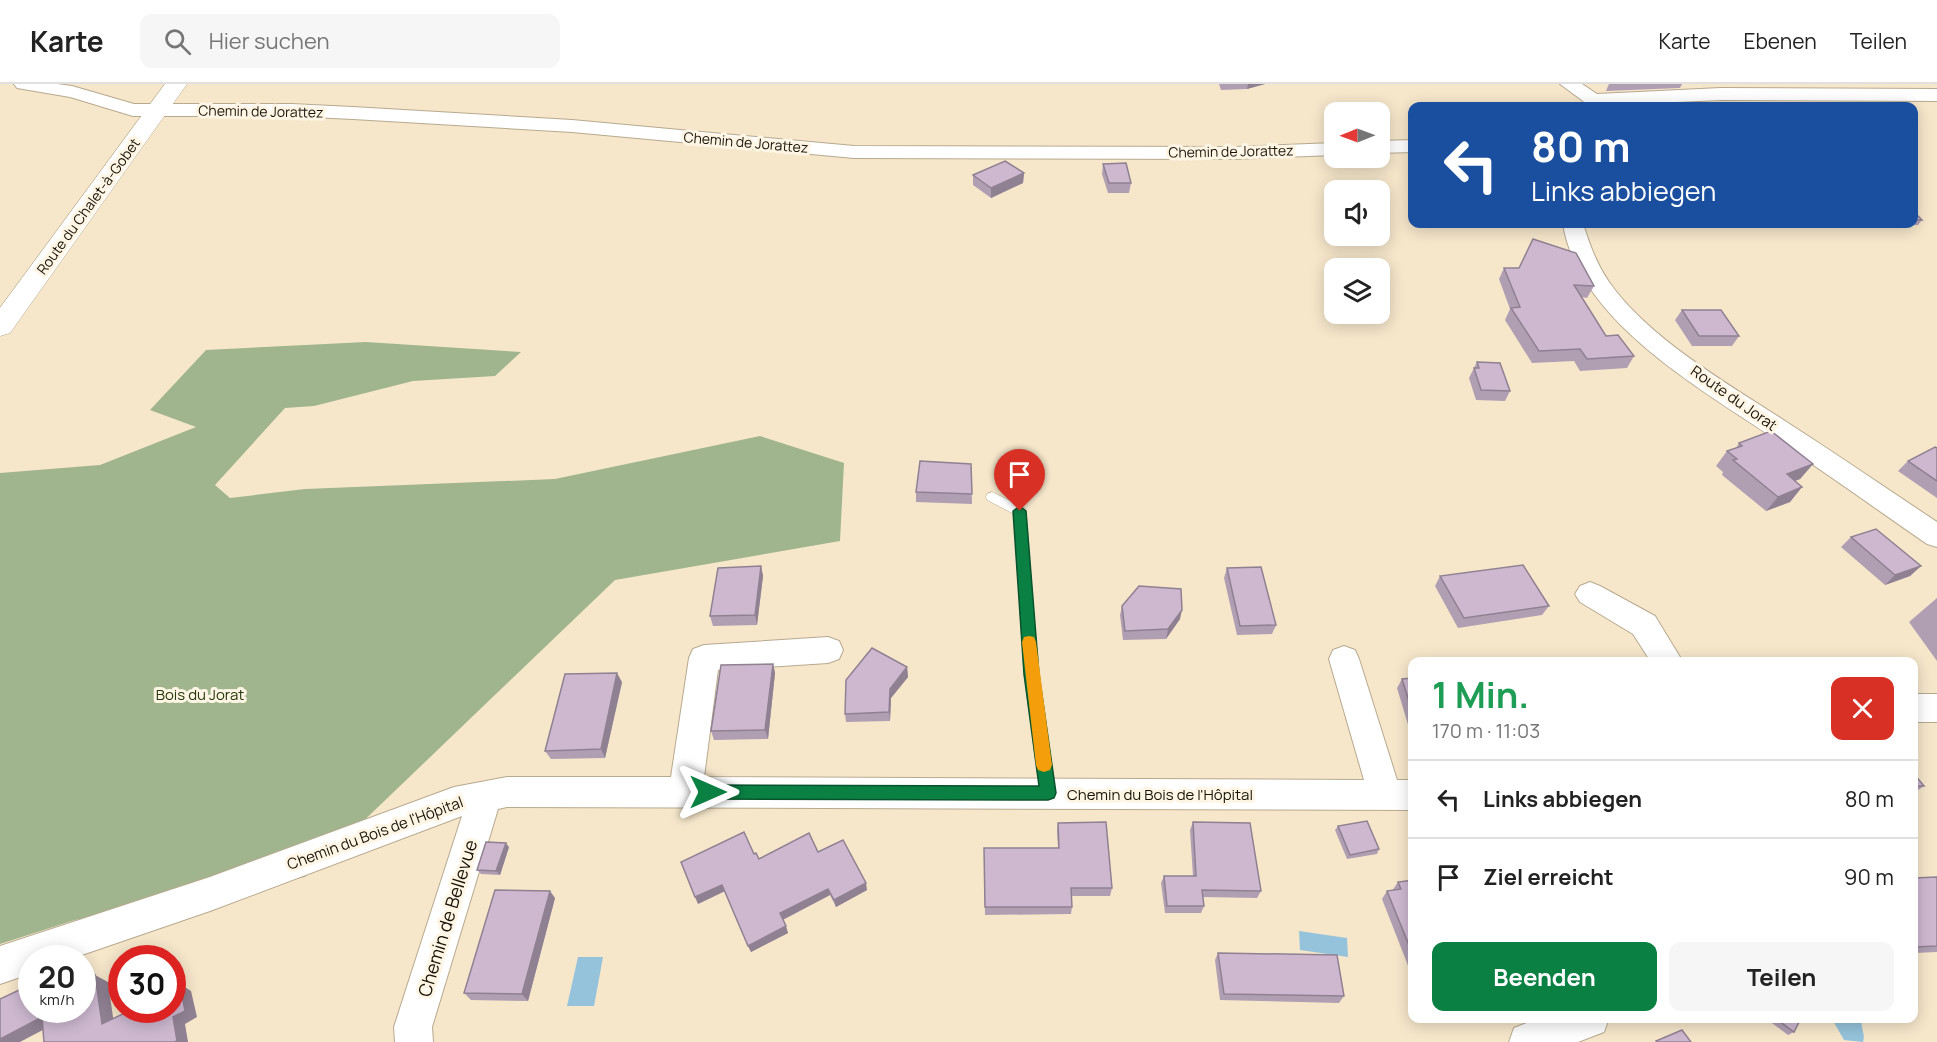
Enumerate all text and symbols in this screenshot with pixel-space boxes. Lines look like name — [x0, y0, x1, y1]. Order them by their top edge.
search box — [140, 14, 560, 68]
text: Karte — [30, 22, 104, 60]
icon: search — [161, 25, 194, 58]
text: Hier suchen — [209, 26, 330, 56]
text: Karte — [1658, 27, 1710, 55]
text: Ebenen — [1743, 27, 1817, 55]
text: Teilen — [1850, 27, 1907, 55]
street label: Chemin de Jorattez — [198, 100, 324, 122]
north arrow — [1324, 102, 1390, 168]
map controls — [1324, 102, 1390, 324]
text: 80 m — [1531, 117, 1631, 175]
icon: left — [1432, 126, 1510, 204]
street label: Chemin de Jorattez — [683, 127, 809, 157]
street label: Route du Chalet-à-Gobet — [32, 134, 144, 278]
street label: Chemin de Jorattez — [1168, 140, 1294, 162]
text: Links abbiegen — [1531, 172, 1716, 209]
button: sound — [1324, 180, 1390, 246]
button: layers — [1324, 258, 1390, 324]
street label: Route du Jorat — [1687, 360, 1781, 436]
pin — [994, 449, 1045, 511]
icon: arrive — [1003, 458, 1036, 491]
text: 1 Min. — [1432, 670, 1529, 719]
button: close — [1831, 677, 1894, 740]
park label: Bois du Jorat — [156, 684, 244, 705]
text: 170 m · 11:03 — [1432, 717, 1540, 744]
position arrow — [676, 760, 740, 824]
icon: left — [1432, 783, 1465, 816]
street label: Chemin du Bois de l'Hôpital — [1067, 784, 1253, 805]
text: Links abbiegen — [1483, 784, 1642, 814]
text: 80 m — [1845, 784, 1894, 814]
street label: Chemin du Bois de l'Hôpital — [284, 791, 466, 875]
street label: Chemin de Bellevue — [412, 837, 482, 999]
icon: arrive — [1432, 861, 1465, 894]
text: Ziel erreicht — [1483, 862, 1614, 892]
text: 90 m — [1844, 862, 1894, 892]
button: Beenden — [1432, 942, 1657, 1011]
button: Teilen — [1669, 942, 1894, 1011]
speed limit sign: 30 — [108, 945, 186, 1023]
text: 20 — [38, 956, 76, 997]
text: km/h — [40, 989, 74, 1010]

